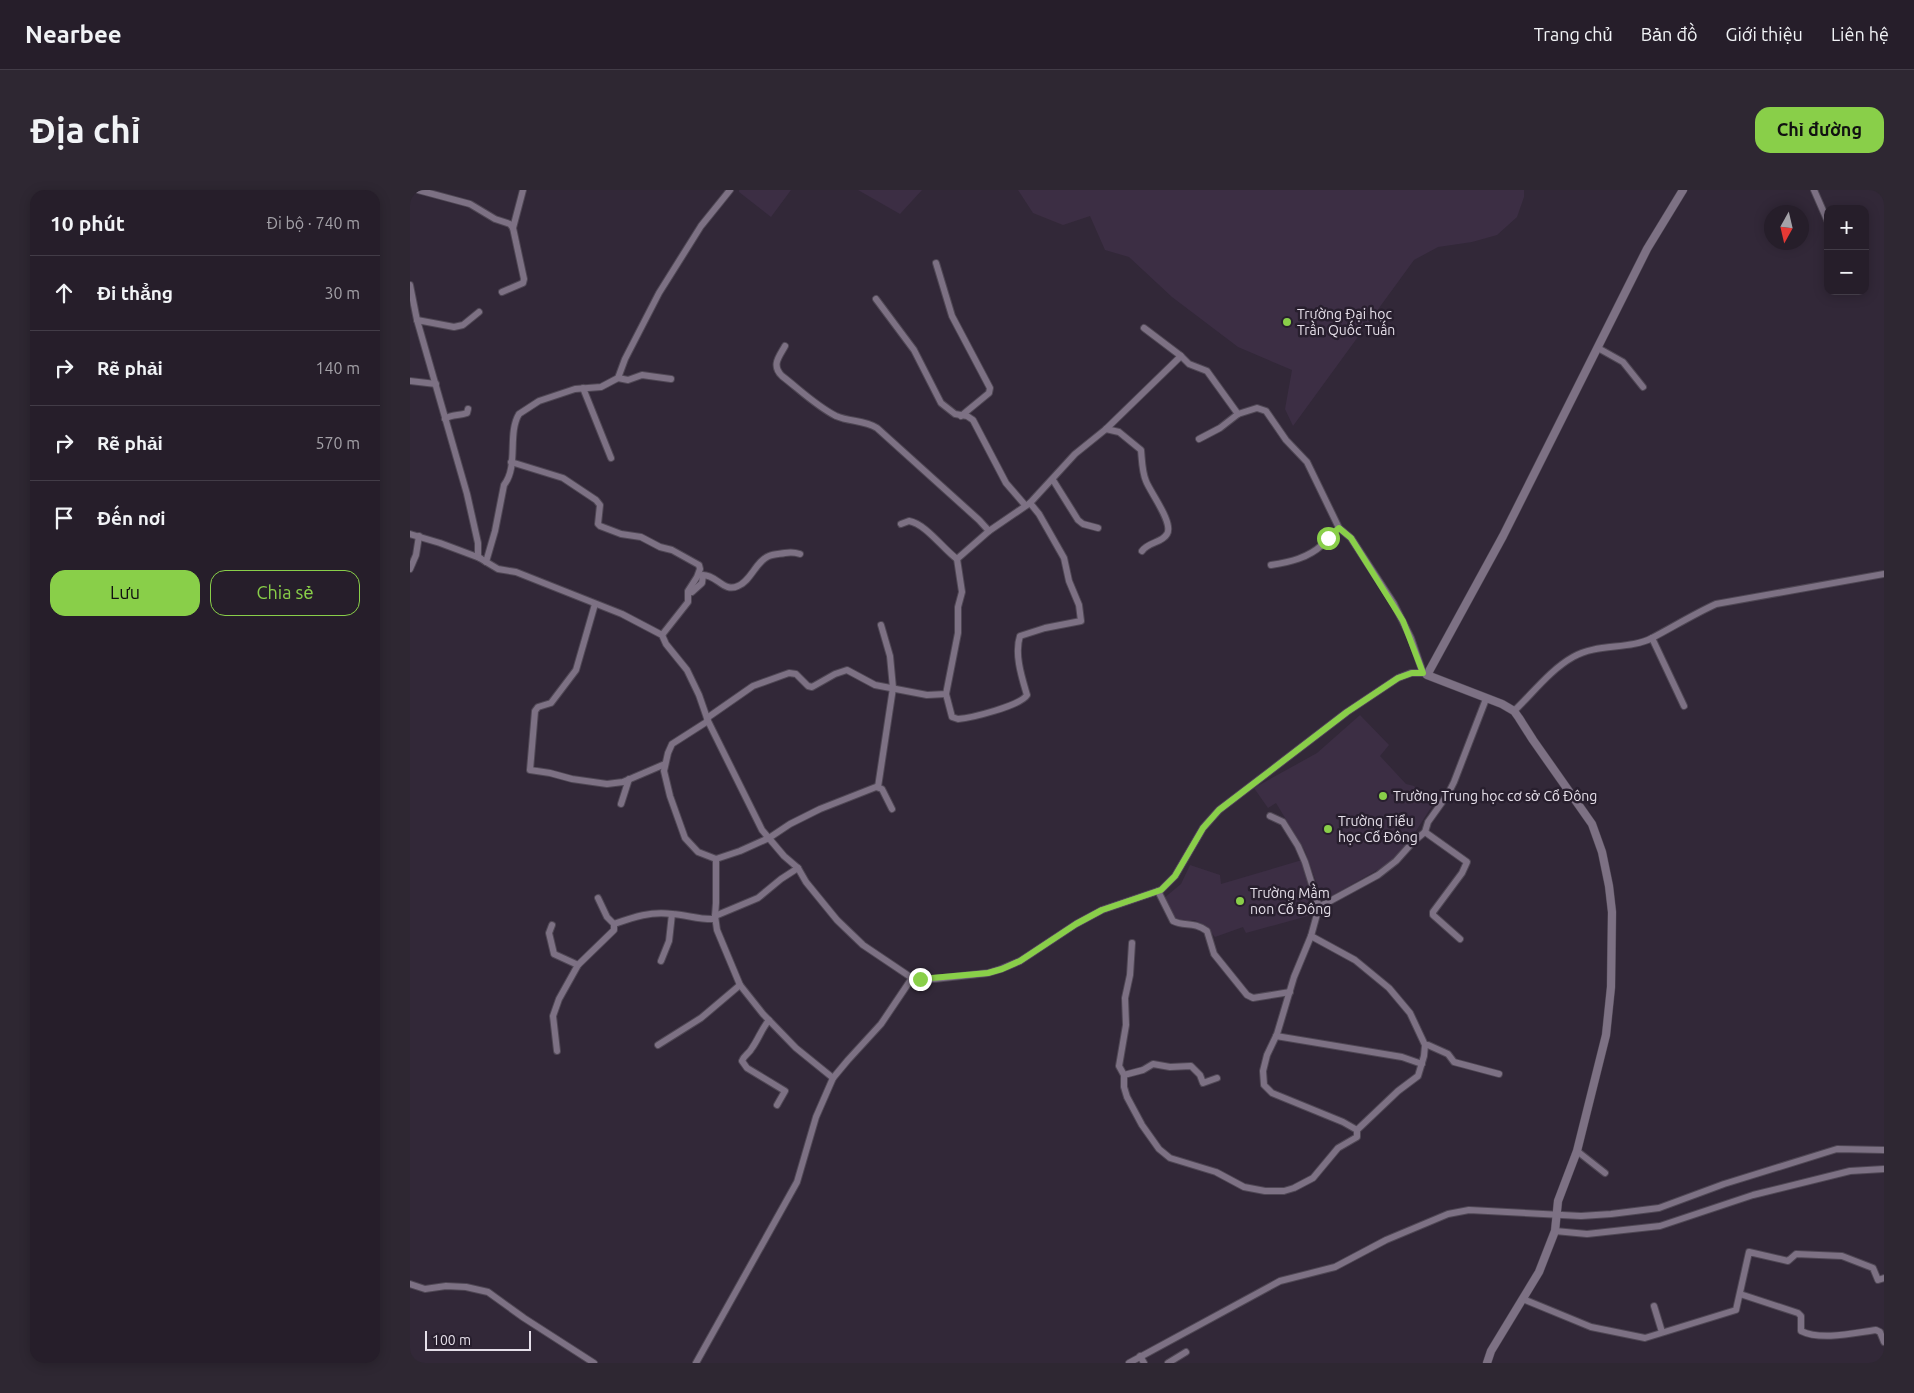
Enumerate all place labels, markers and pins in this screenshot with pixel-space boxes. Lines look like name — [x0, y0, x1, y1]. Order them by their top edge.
place label: Trường Đại học Trần Quốc Tuấn — [1297, 306, 1395, 338]
marker: Trường Đại học Trần Quốc Tuấn — [1281, 316, 1293, 328]
place label: Trường Trung học cơ sở Cổ Đông — [1393, 788, 1597, 804]
marker: Trường Trung học cơ sở Cổ Đông — [1377, 790, 1389, 802]
place label: Trường Tiểu học Cổ Đông — [1338, 813, 1418, 845]
marker: Trường Tiểu học Cổ Đông — [1322, 823, 1334, 835]
place label: Trường Mầm non Cổ Đông — [1250, 883, 1331, 917]
marker: Trường Mầm non Cổ Đông — [1234, 895, 1246, 907]

